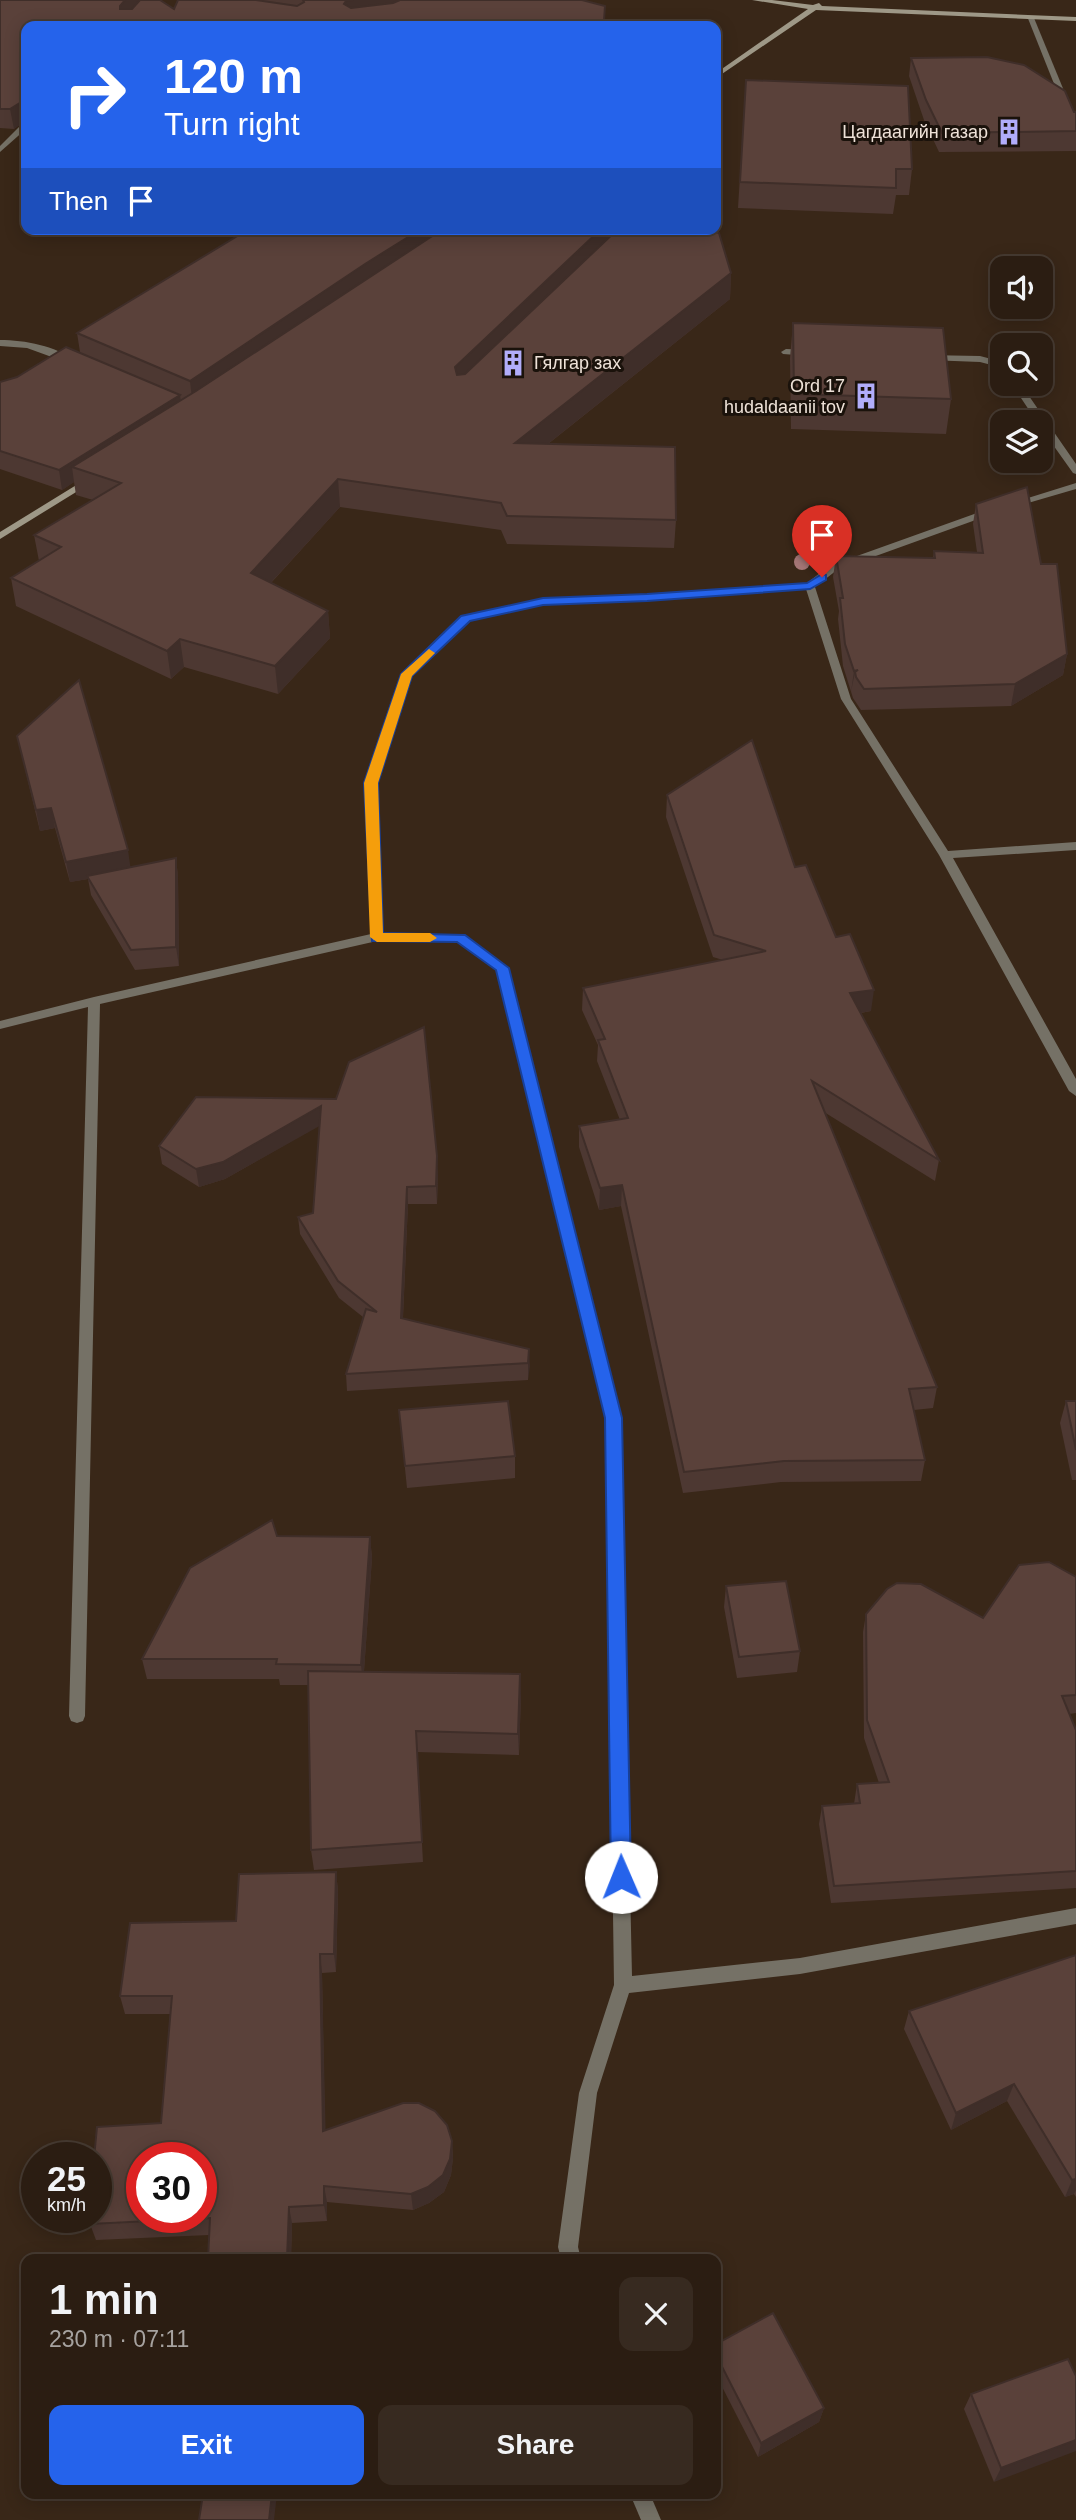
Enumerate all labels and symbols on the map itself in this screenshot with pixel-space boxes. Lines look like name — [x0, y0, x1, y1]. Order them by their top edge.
building icon: Цагдаагийн газар — [994, 117, 1024, 147]
place label: Цагдаагийн газар — [842, 122, 988, 142]
building icon: Гялгар зах — [498, 348, 528, 378]
place label: Гялгар зах — [534, 353, 621, 373]
place label: Ord 17 hudaldaanii tov — [724, 376, 845, 417]
building icon: Ord 17 hudaldaanii tov — [851, 381, 881, 411]
pin — [792, 505, 852, 577]
position arrow — [584, 1840, 658, 1914]
speed limit sign: 30 — [126, 2142, 217, 2233]

